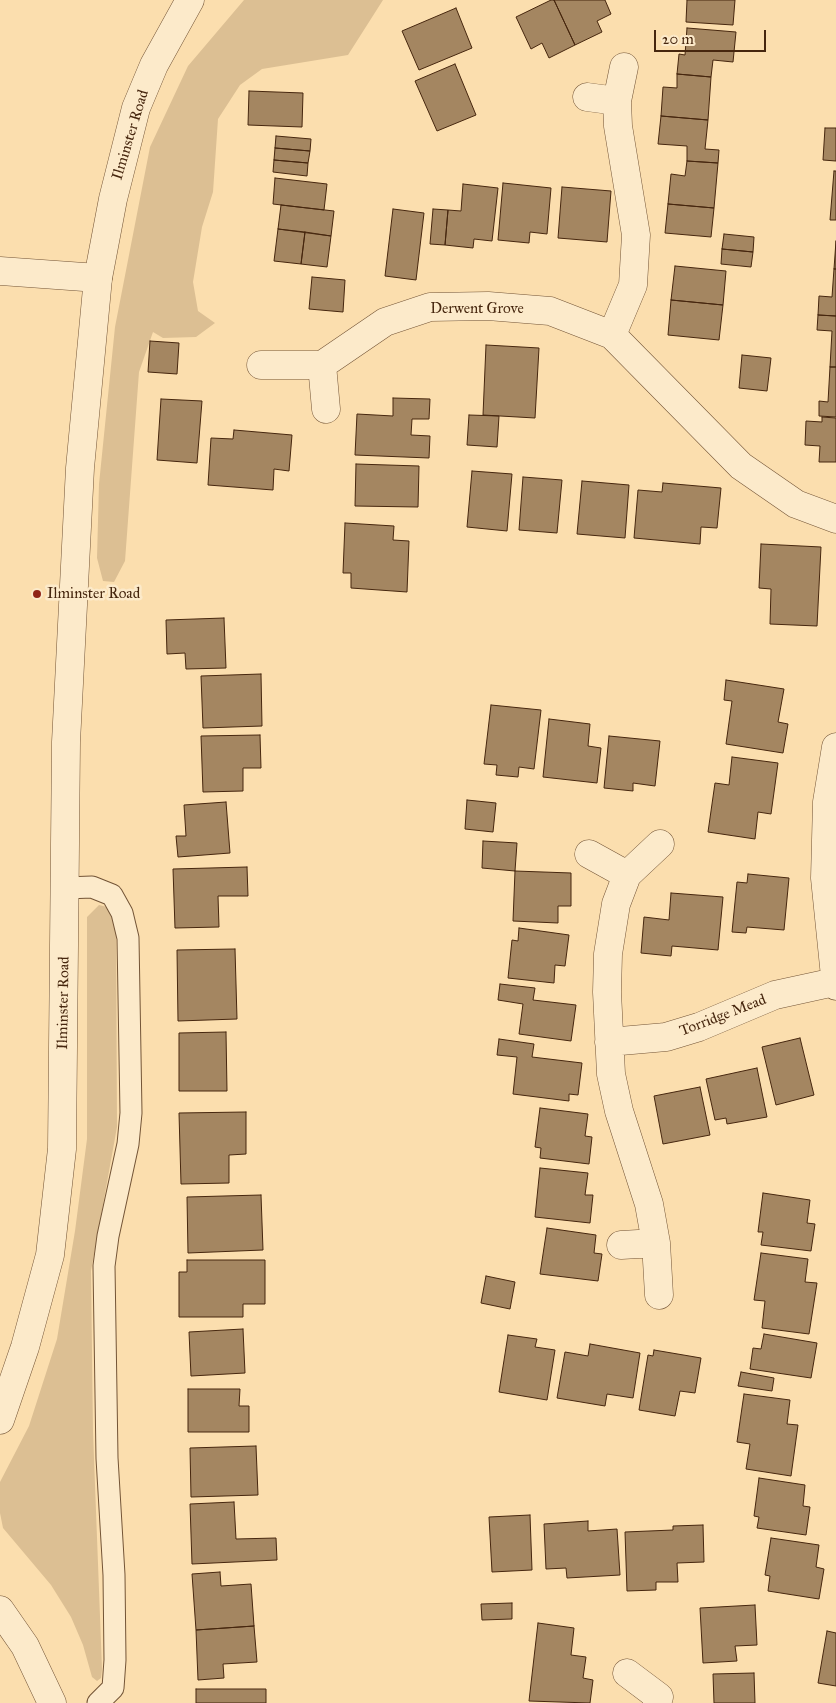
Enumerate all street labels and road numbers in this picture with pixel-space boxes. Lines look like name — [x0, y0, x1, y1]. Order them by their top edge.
street label: Ilminster Road — [109, 88, 153, 182]
street label: Derwent Grove — [430, 300, 524, 318]
street label: Ilminster Road — [54, 956, 74, 1050]
street label: Torridge Mead — [677, 991, 769, 1041]

